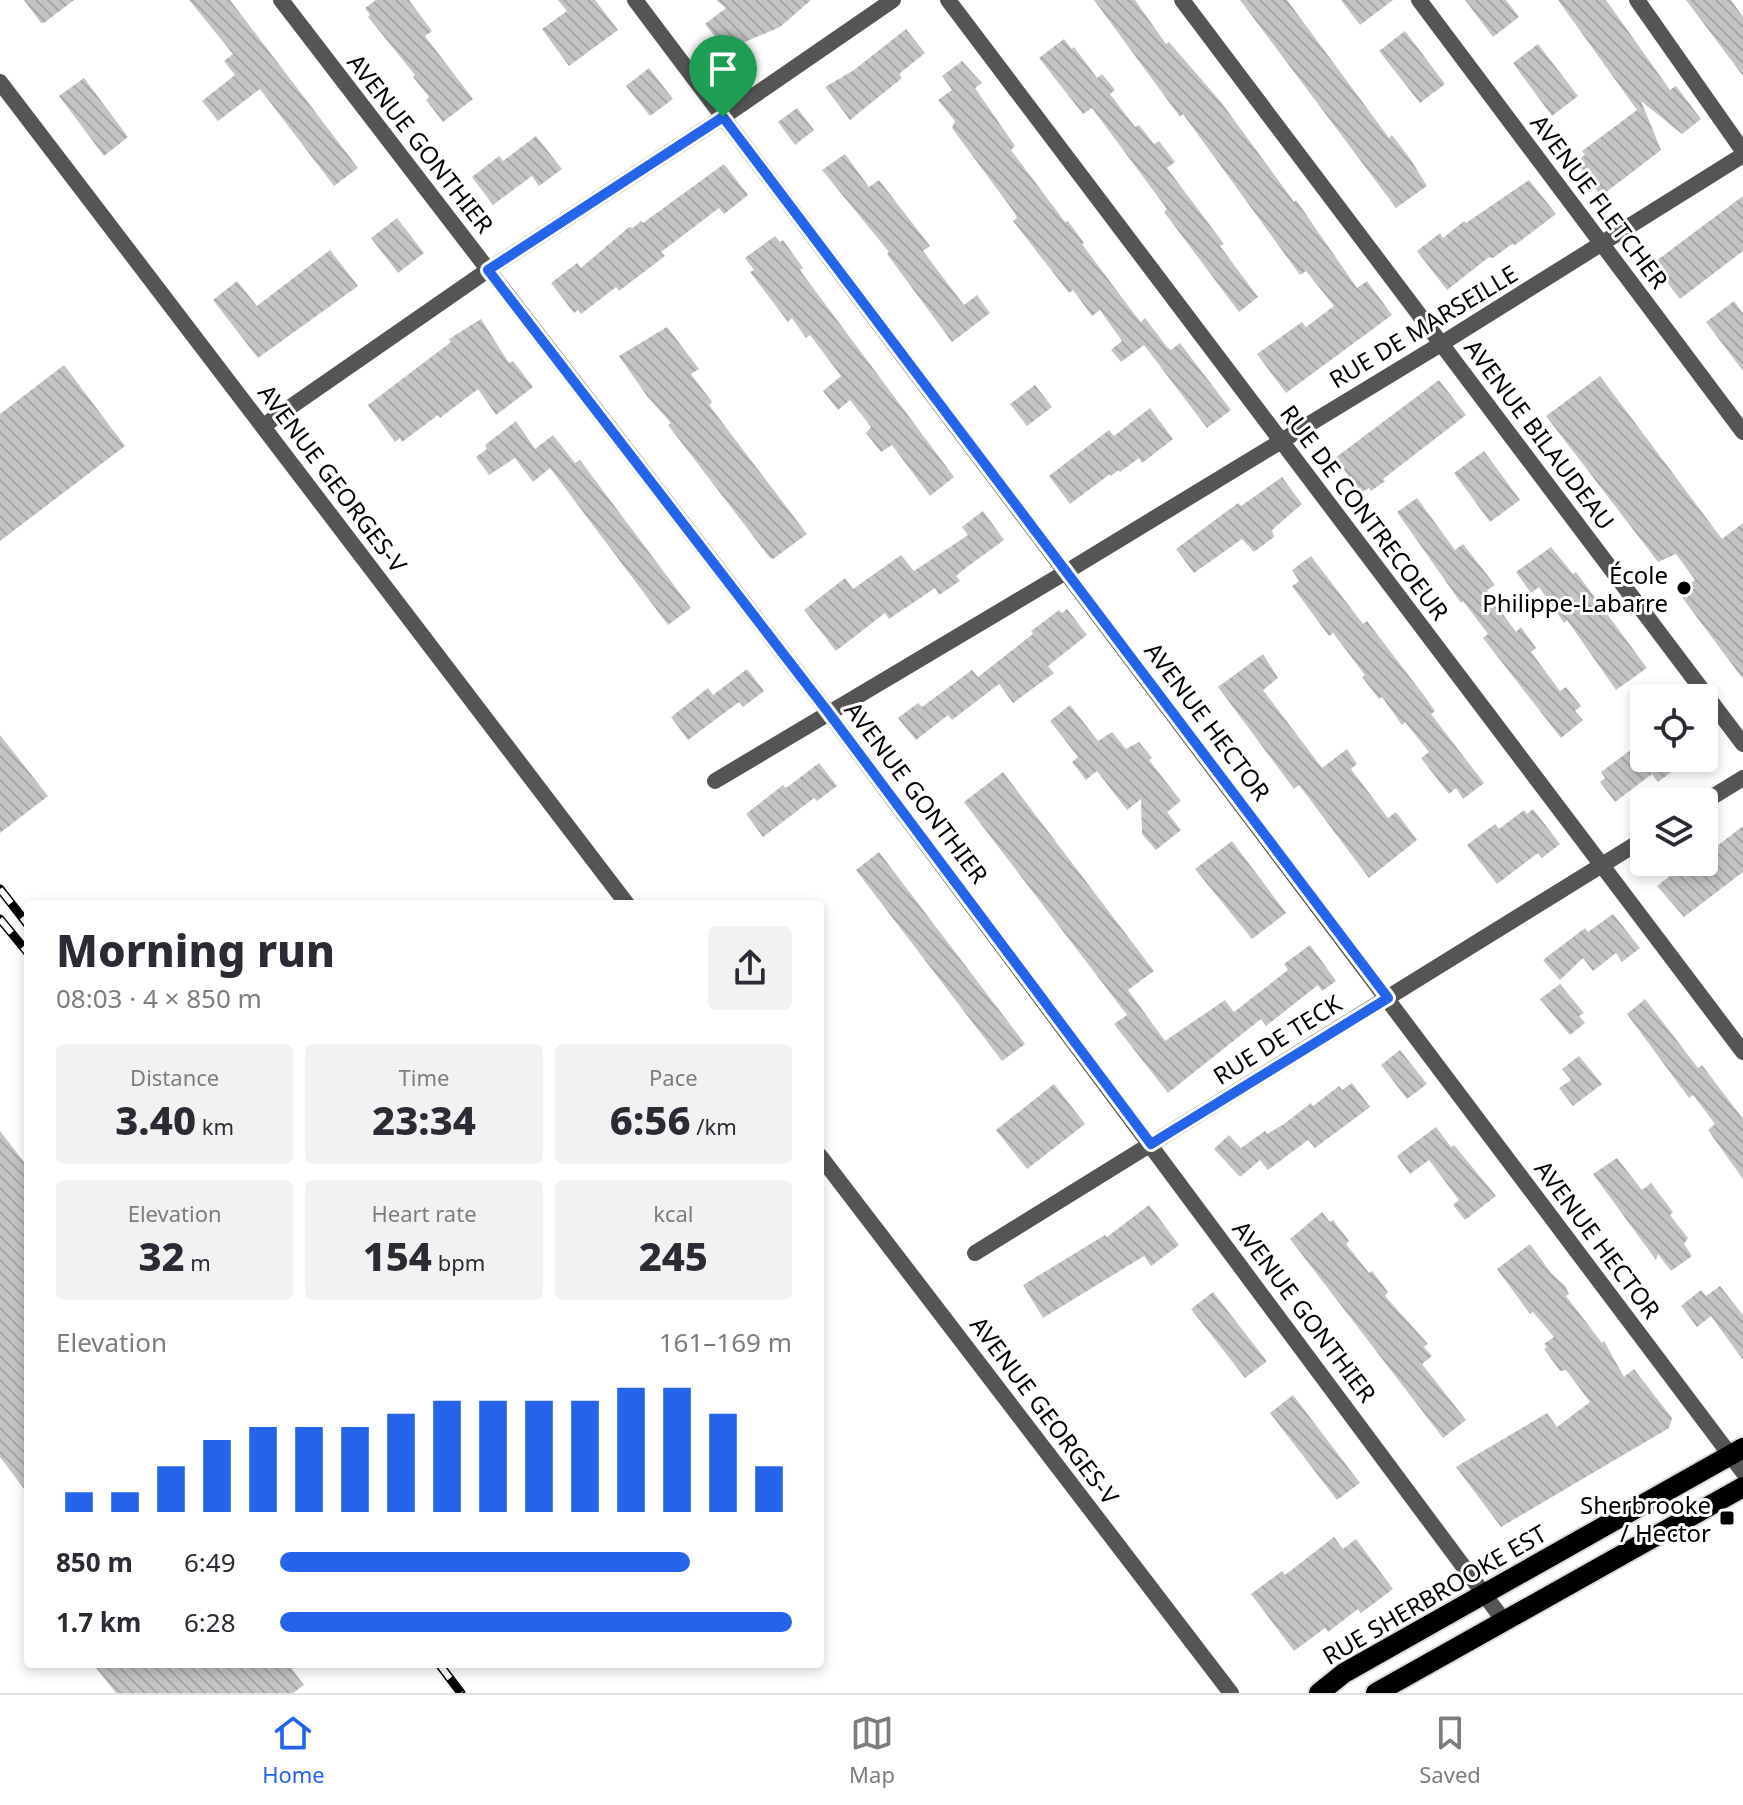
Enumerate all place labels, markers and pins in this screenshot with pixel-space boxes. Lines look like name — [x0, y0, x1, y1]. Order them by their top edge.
pin — [689, 35, 757, 117]
place label: École Philippe-Labarre — [1482, 558, 1668, 619]
marker: École Philippe-Labarre — [1675, 579, 1693, 597]
place label: Sherbrooke / Hector — [1580, 1488, 1711, 1549]
marker: Sherbrooke / Hector — [1718, 1509, 1736, 1527]

